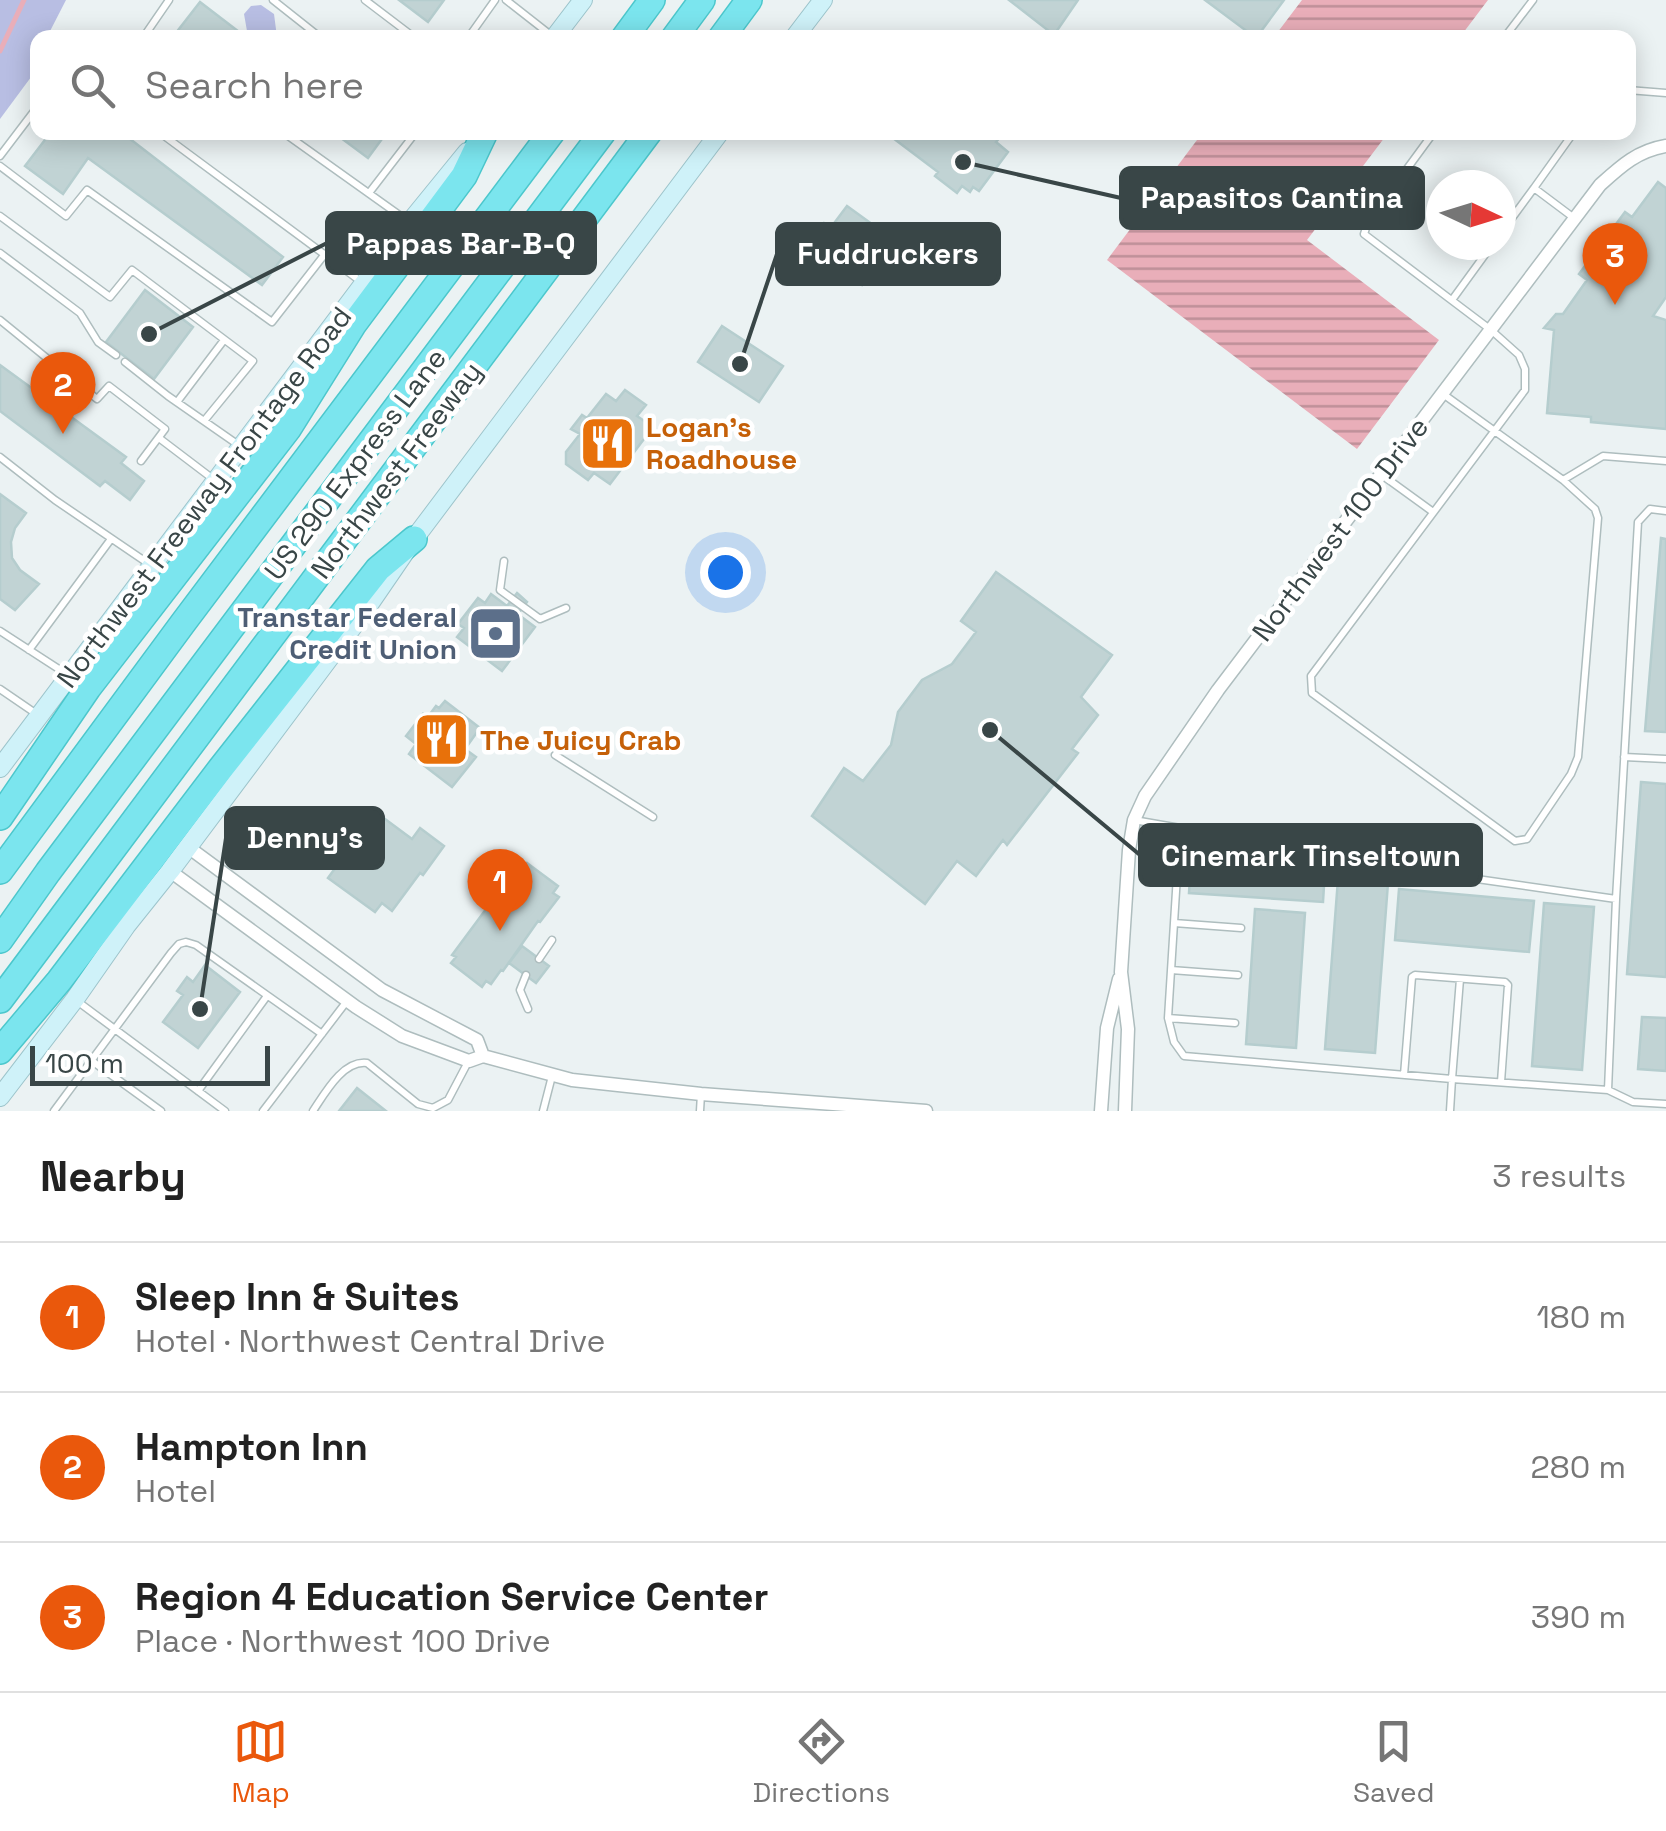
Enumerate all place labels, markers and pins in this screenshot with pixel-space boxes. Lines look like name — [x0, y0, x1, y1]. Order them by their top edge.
callout: Papasitos Cantina — [1121, 168, 1423, 228]
callout: Pappas Bar-B-Q — [327, 213, 595, 273]
pin: 3 — [1582, 222, 1648, 305]
callout: Fuddruckers — [777, 224, 999, 284]
pin: 2 — [30, 352, 96, 434]
place label: Logan's Roadhouse — [646, 409, 797, 477]
restaurant icon: Logan's Roadhouse — [577, 413, 637, 473]
place label: Transtar Federal Credit Union — [237, 599, 457, 667]
bank icon: Transtar Federal Credit Union — [466, 603, 526, 663]
restaurant icon: The Juicy Crab — [411, 710, 471, 770]
place label: The Juicy Crab — [480, 722, 681, 758]
callout: Denny's — [226, 808, 383, 868]
callout: Cinemark Tinseltown — [1140, 825, 1481, 885]
pin: 1 — [468, 848, 532, 931]

